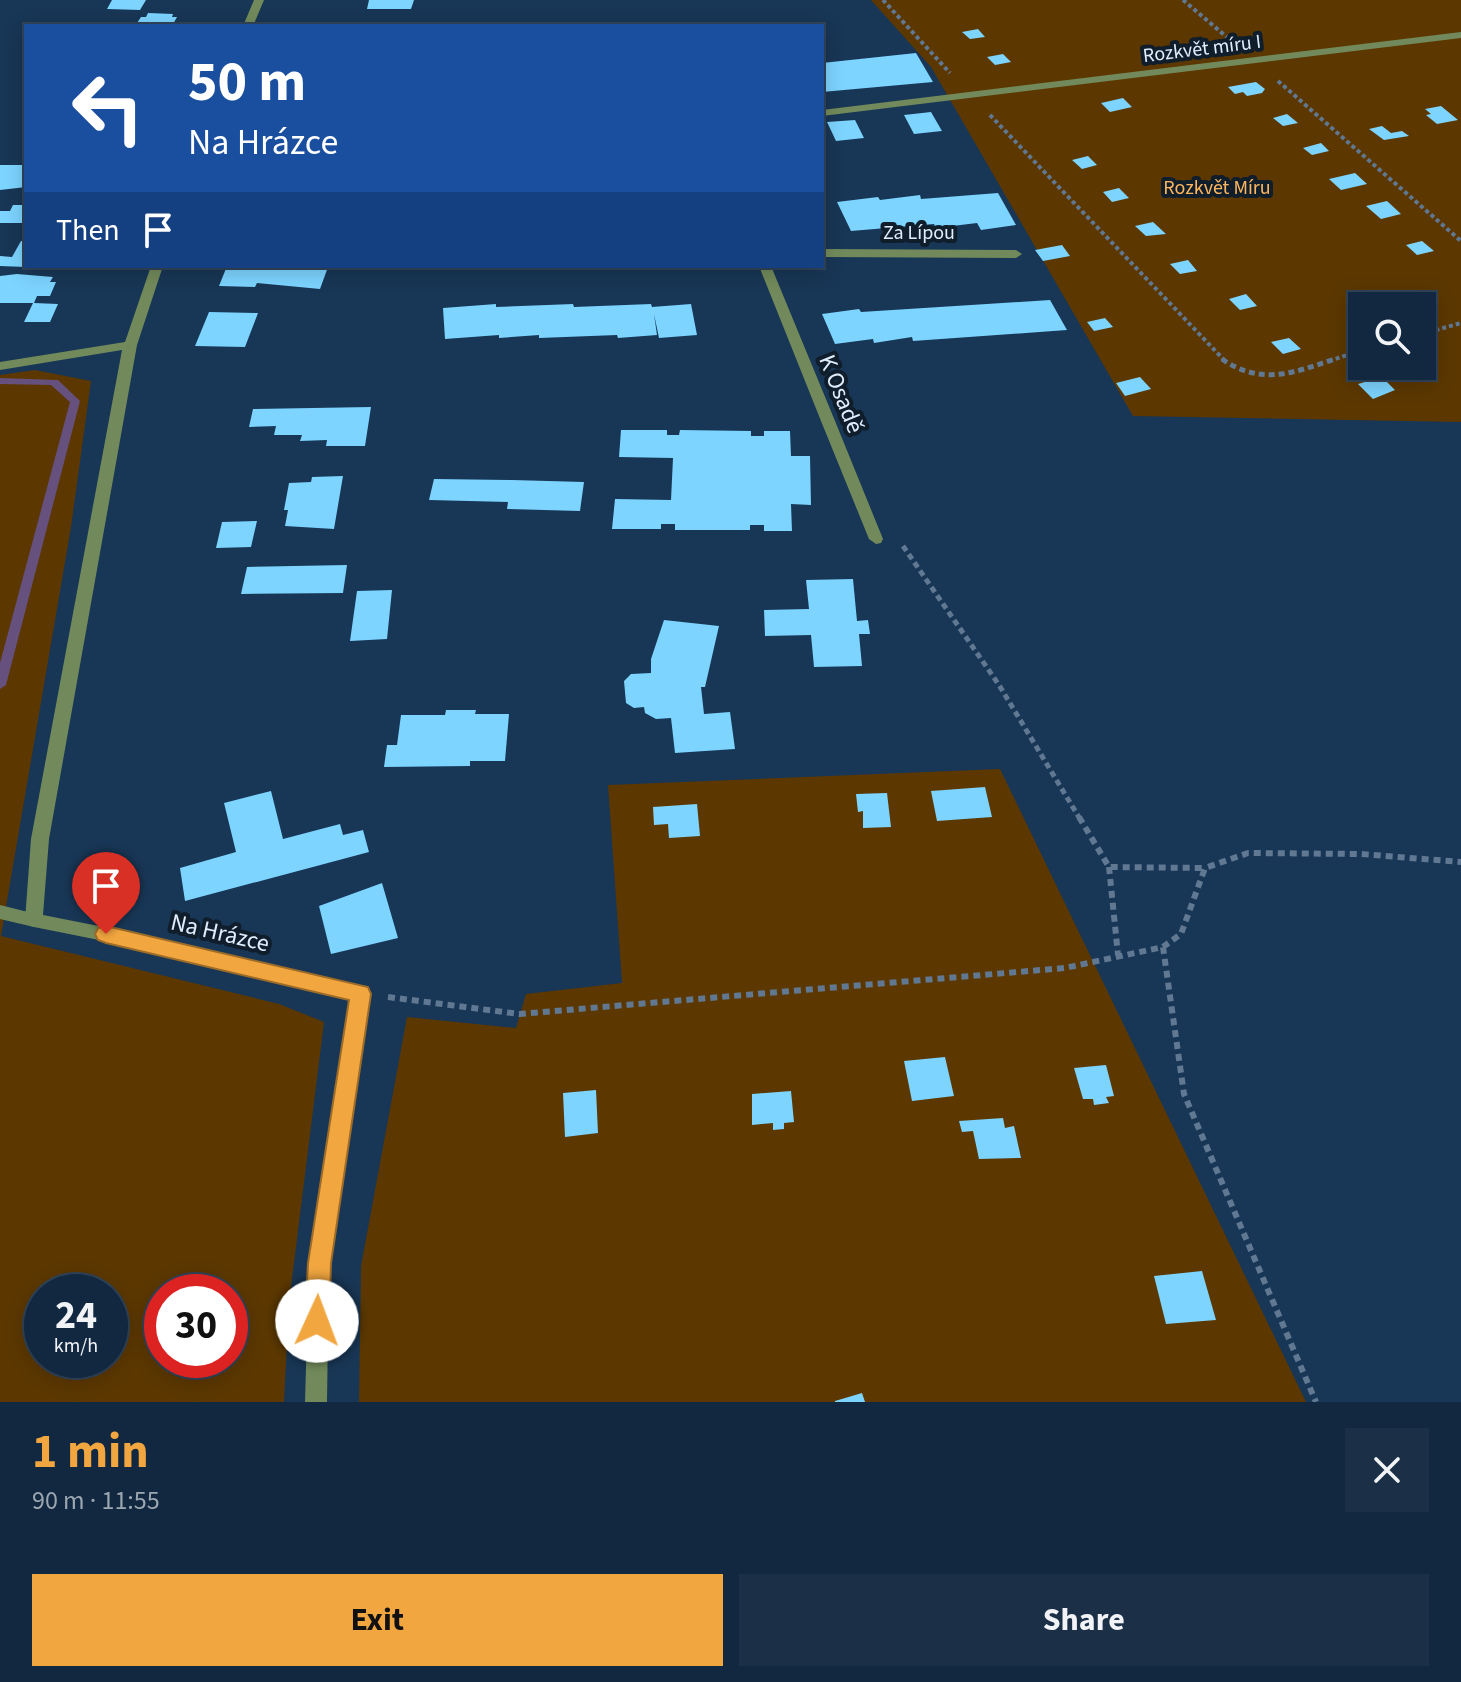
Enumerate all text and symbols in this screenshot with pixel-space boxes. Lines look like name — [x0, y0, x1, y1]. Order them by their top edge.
street label: Rozkvět míru I — [1141, 28, 1263, 70]
text: 50 m — [188, 43, 306, 122]
icon: left — [56, 56, 160, 160]
text: Na Hrázce — [188, 117, 338, 168]
park label: Rozkvět Míru — [1163, 174, 1271, 202]
icon: arrive — [136, 208, 180, 252]
text: Then — [56, 209, 120, 252]
street label: Za Lípou — [883, 219, 955, 247]
map controls — [1348, 292, 1436, 380]
button: search — [1348, 292, 1436, 380]
street label: K Osadě — [809, 349, 873, 439]
pin — [72, 852, 140, 934]
icon: arrive — [84, 864, 128, 908]
street label: Na Hrázce — [167, 905, 273, 961]
speed limit sign: 30 — [144, 1274, 248, 1378]
position arrow — [275, 1279, 359, 1363]
text: 24 — [55, 1287, 97, 1344]
text: km/h — [54, 1332, 98, 1360]
text: 1 min — [32, 1418, 149, 1486]
button: close — [1345, 1428, 1429, 1512]
text: 90 m · 11:55 — [32, 1482, 160, 1519]
button: Exit — [32, 1574, 723, 1666]
button: Share — [739, 1574, 1429, 1666]

